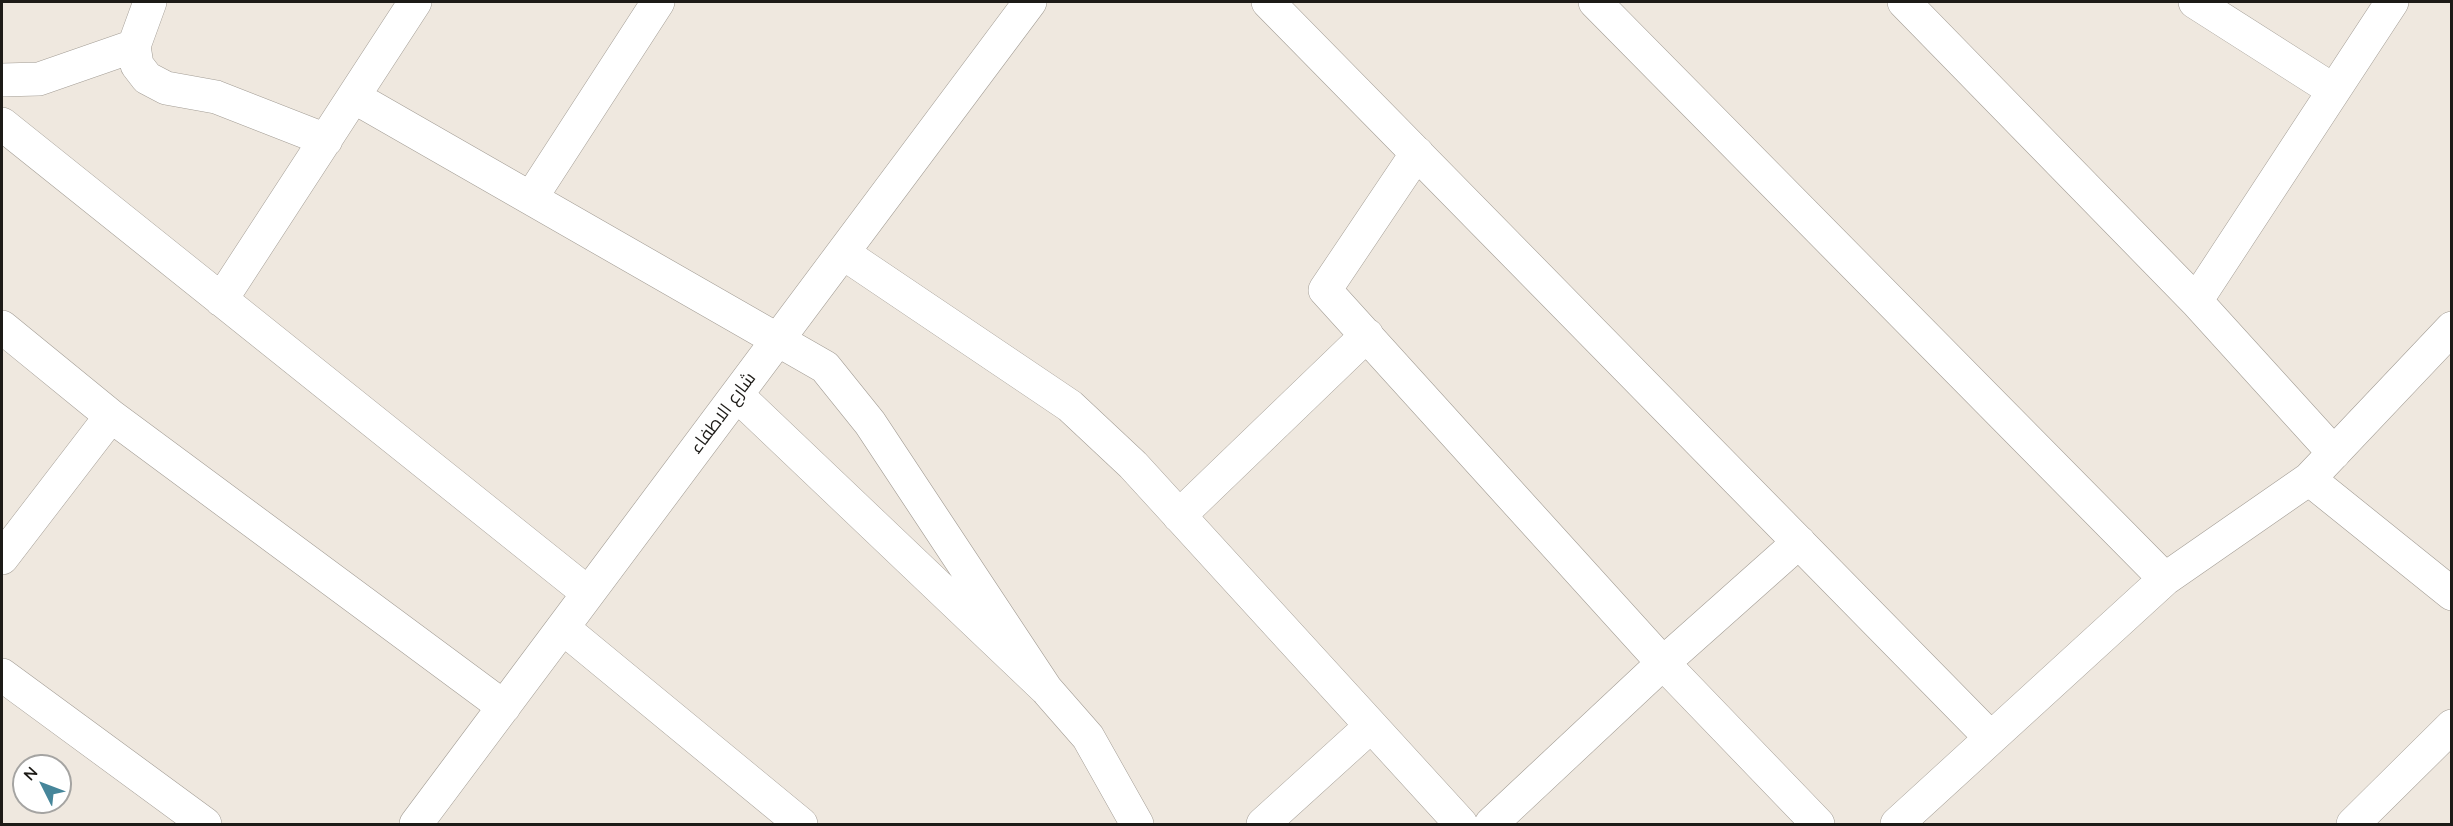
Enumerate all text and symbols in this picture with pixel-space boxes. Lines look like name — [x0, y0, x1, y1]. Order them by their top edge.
street label: شارع الاطفاء — [685, 368, 761, 458]
north arrow — [12, 754, 72, 814]
text: N — [19, 762, 41, 784]

